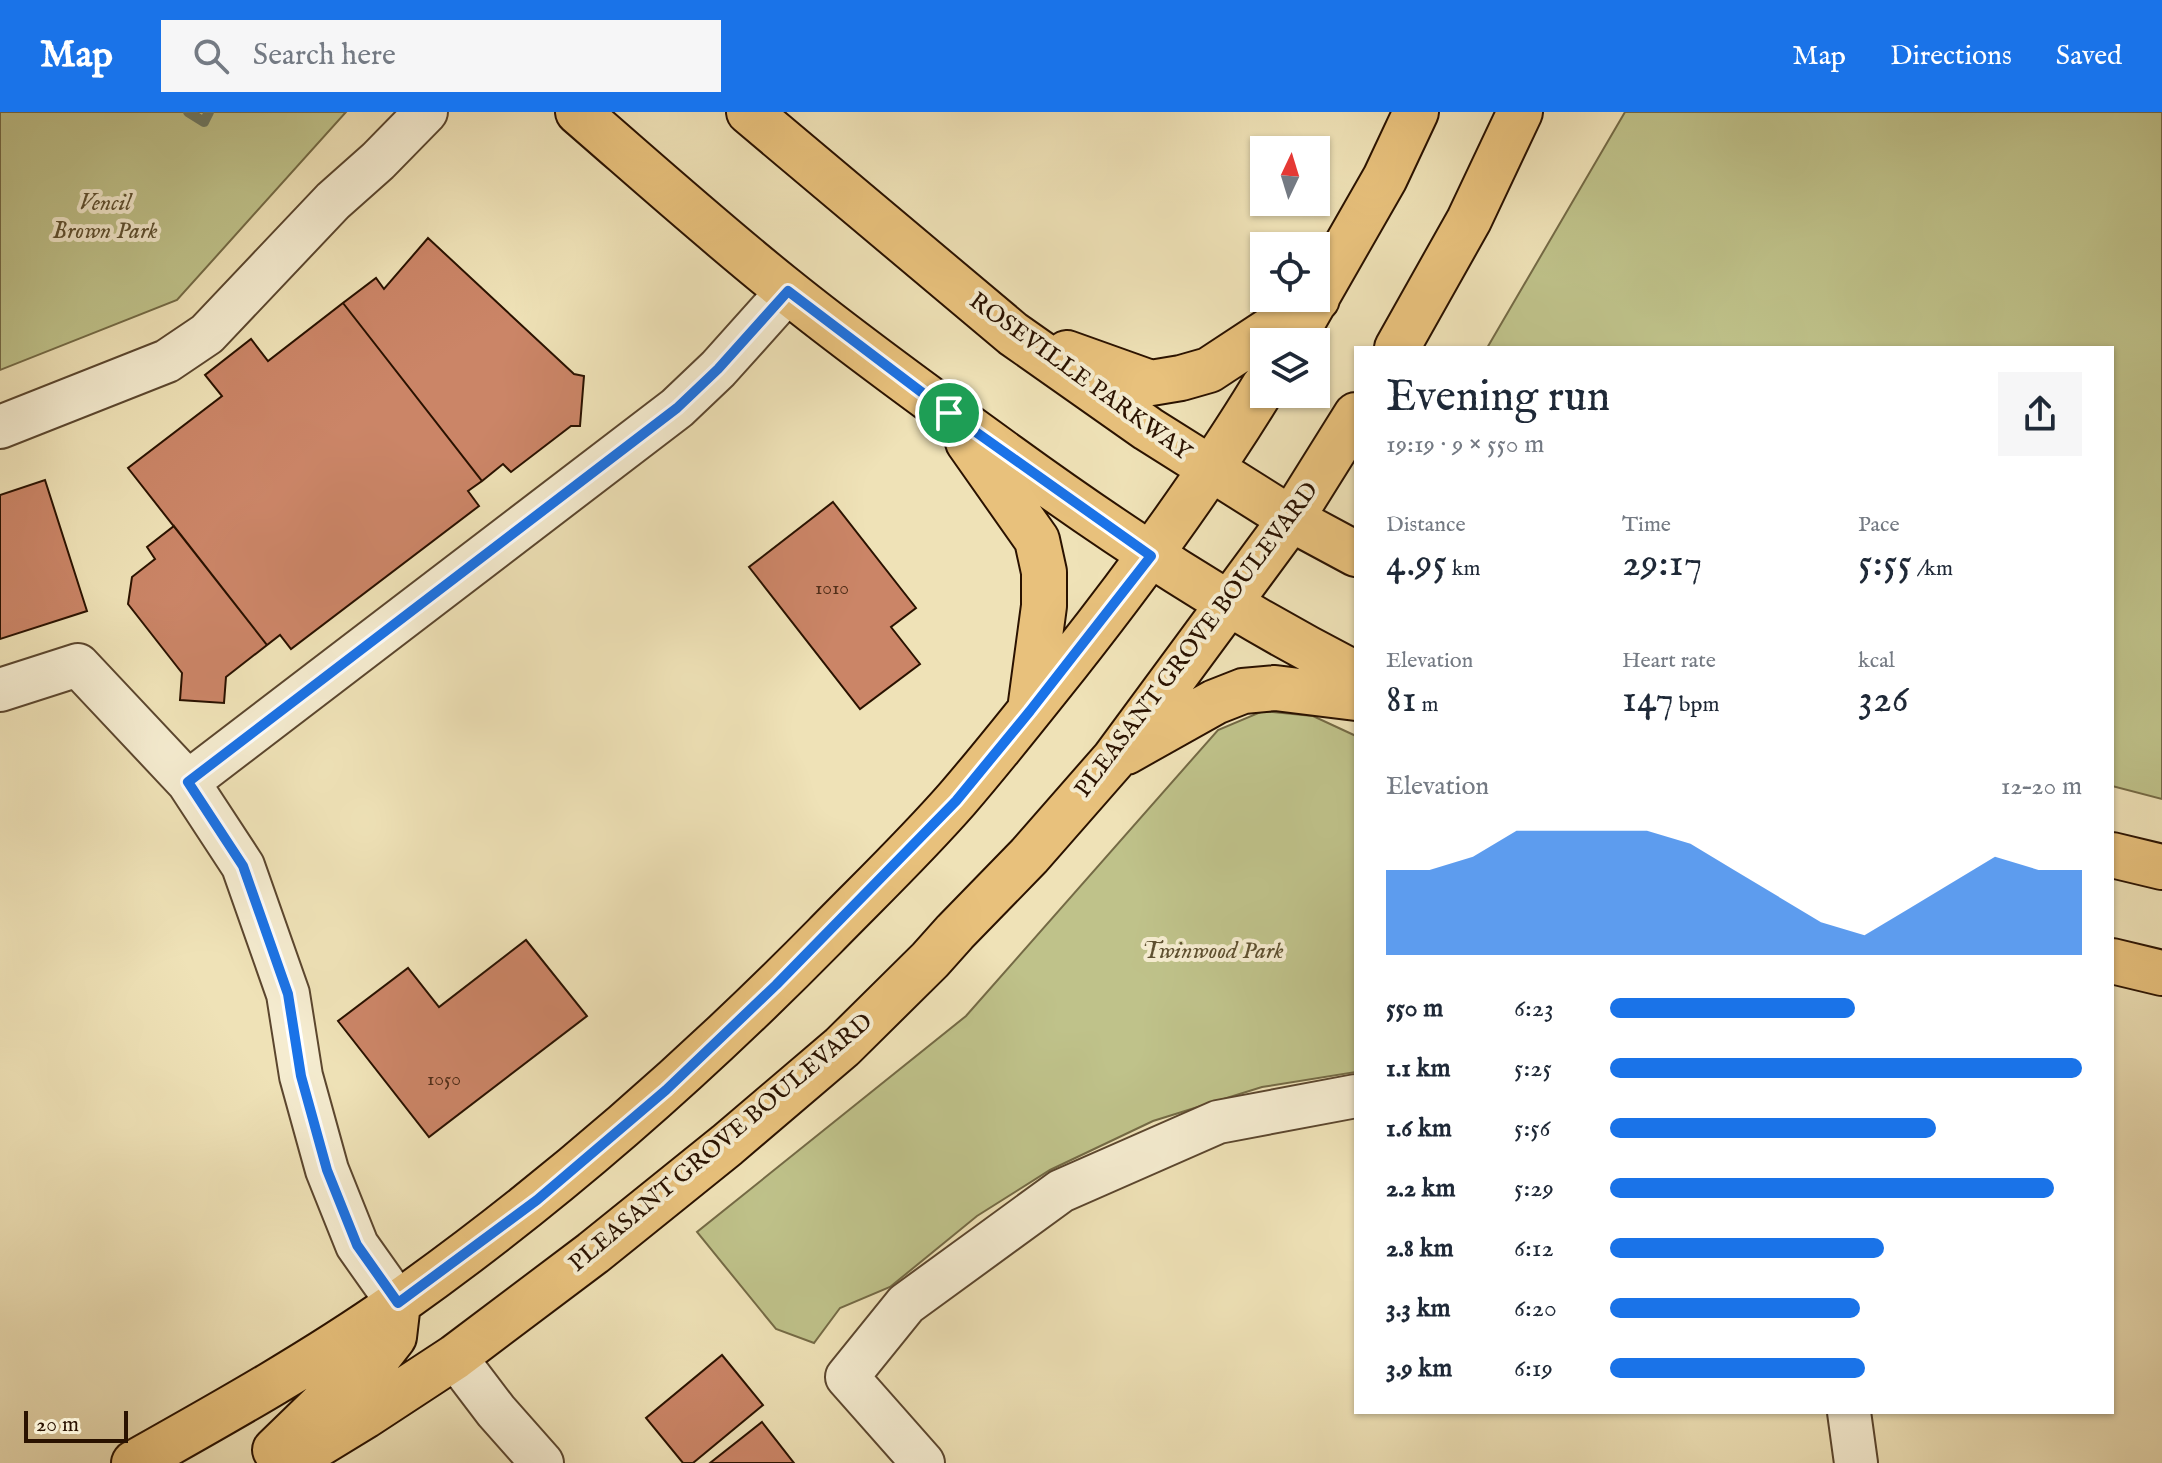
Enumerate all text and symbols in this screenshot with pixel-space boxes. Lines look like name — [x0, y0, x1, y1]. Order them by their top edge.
search box — [161, 20, 721, 92]
text: Map — [40, 32, 113, 80]
icon: search — [189, 34, 233, 78]
text: Search here — [253, 37, 396, 75]
text: Map — [1792, 39, 1846, 74]
text: Directions — [1890, 39, 2012, 74]
text: Saved — [2056, 39, 2122, 74]
north arrow — [1250, 136, 1330, 216]
map controls — [1250, 136, 1330, 408]
park label: Vencil Brown Park — [52, 188, 158, 247]
button: locate — [1250, 232, 1330, 312]
street label: ROSEVILLE PARKWAY — [963, 286, 1199, 469]
button: layers — [1250, 328, 1330, 408]
text: Evening run — [1386, 370, 1610, 426]
button: share — [1998, 372, 2082, 456]
pin — [915, 379, 983, 447]
icon: arrive — [927, 391, 971, 435]
text: 19:19 · 9 × 550 m — [1386, 428, 1544, 461]
street label: PLEASANT GROVE BOULEVARD — [1068, 476, 1326, 804]
text: Distance — [1386, 511, 1466, 539]
text: Time — [1622, 511, 1671, 539]
text: Pace — [1858, 511, 1900, 539]
text: 4.95 — [1386, 539, 1447, 590]
text: 29:17 — [1622, 539, 1702, 590]
text: 5:55 — [1858, 539, 1912, 590]
text: km — [1447, 555, 1481, 583]
text: /km — [1912, 555, 1953, 583]
house number: 1010 — [815, 576, 849, 601]
text: Elevation — [1386, 647, 1473, 675]
text: Heart rate — [1622, 647, 1716, 675]
text: kcal — [1858, 647, 1895, 675]
text: 81 — [1386, 675, 1417, 726]
text: 147 — [1622, 675, 1674, 726]
text: 326 — [1858, 675, 1909, 726]
text: m — [1417, 691, 1438, 719]
text: bpm — [1674, 691, 1719, 719]
text: Elevation — [1386, 770, 1489, 803]
text: 12–20 m — [2001, 770, 2082, 803]
park label: Twinwood Park — [1142, 936, 1284, 967]
text: 550 m — [1386, 992, 1443, 1025]
text: 6:23 — [1514, 992, 1554, 1025]
street label: PLEASANT GROVE BOULEVARD — [563, 1007, 879, 1279]
text: 1.1 km — [1386, 1052, 1451, 1085]
text: 5:25 — [1514, 1052, 1552, 1085]
house number: 1050 — [427, 1067, 461, 1092]
text: 1.6 km — [1386, 1112, 1452, 1145]
text: 5:56 — [1514, 1112, 1551, 1145]
text: 2.2 km — [1386, 1172, 1456, 1205]
text: 5:29 — [1514, 1172, 1554, 1205]
text: 2.8 km — [1386, 1232, 1454, 1265]
text: 6:12 — [1514, 1232, 1554, 1265]
text: 3.3 km — [1386, 1292, 1451, 1325]
text: 6:20 — [1514, 1292, 1557, 1325]
text: 3.9 km — [1386, 1352, 1452, 1385]
text: 6:19 — [1514, 1352, 1553, 1385]
scale bar — [24, 1407, 128, 1443]
text: 20 m — [36, 1411, 79, 1439]

